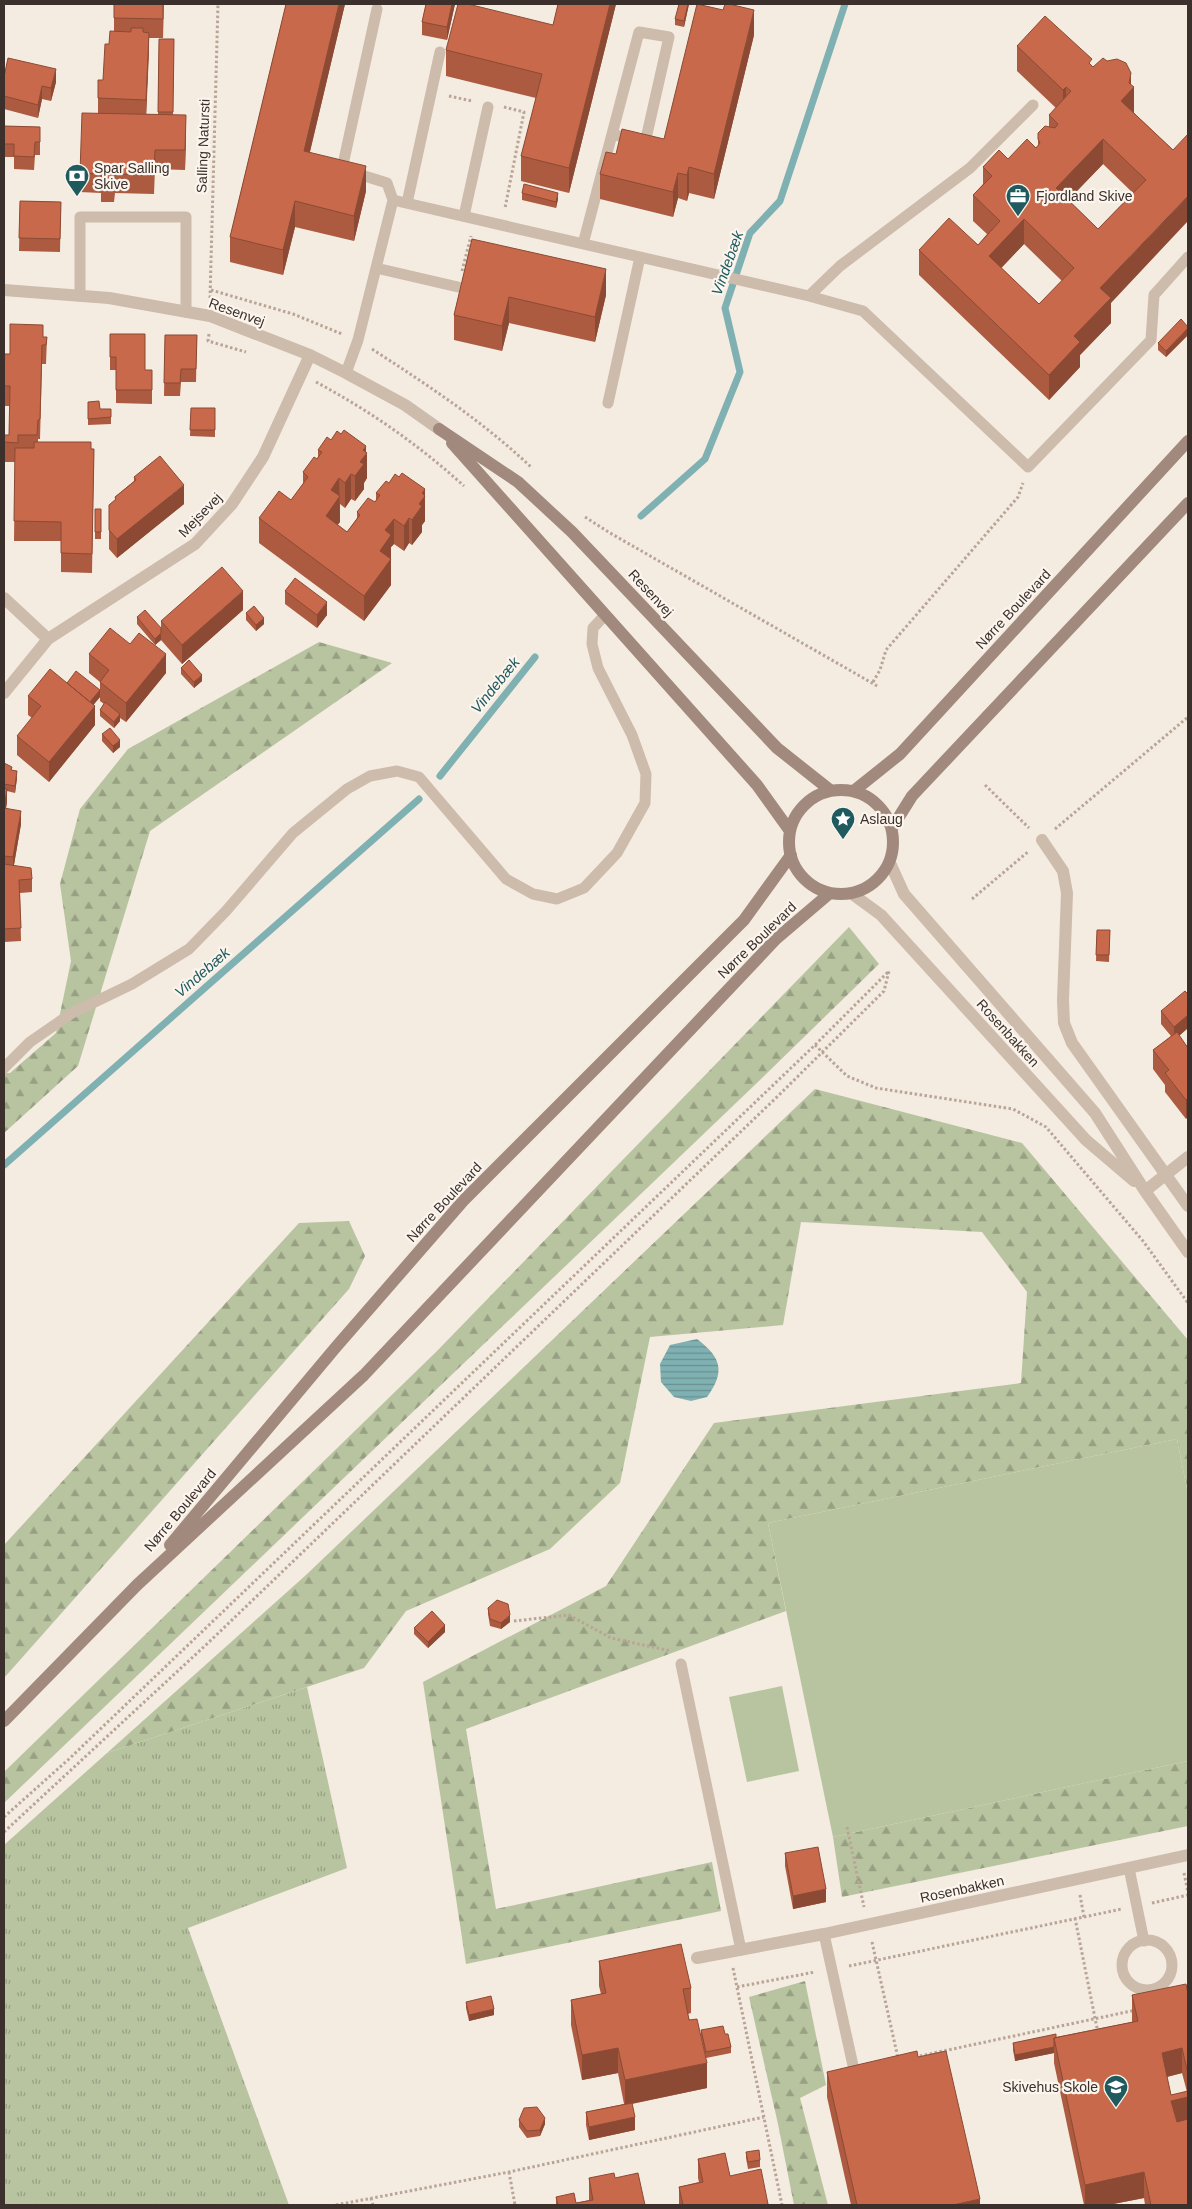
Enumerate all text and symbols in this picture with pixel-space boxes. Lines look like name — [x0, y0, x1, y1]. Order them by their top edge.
street label: Salling Natursti — [193, 99, 213, 193]
place label: Spar Salling Skive — [94, 160, 170, 192]
bank icon: Spar Salling Skive — [64, 163, 90, 197]
office icon: Fjordland Skive — [1005, 183, 1031, 217]
place label: Fjordland Skive — [1036, 188, 1133, 204]
water label: Vindebæk — [708, 227, 747, 298]
street label: Resenvej — [207, 294, 267, 330]
street label: Mejsevej — [175, 490, 225, 540]
street label: Resenvej — [625, 566, 677, 620]
street label: Nørre Boulevard — [972, 566, 1054, 652]
water label: Vindebæk — [467, 652, 524, 716]
place icon: Aslaug — [830, 806, 856, 840]
place label: Aslaug — [860, 811, 903, 827]
street label: Nørre Boulevard — [715, 899, 799, 981]
water label: Vindebæk — [171, 943, 234, 1000]
street label: Rosenbakken — [973, 996, 1043, 1070]
street label: Nørre Boulevard — [403, 1159, 485, 1245]
street label: Nørre Boulevard — [141, 1466, 219, 1554]
street label: Rosenbakken — [918, 1872, 1006, 1906]
school or university icon: Skivehus Skole — [1103, 2074, 1129, 2108]
place label: Skivehus Skole — [1002, 2079, 1098, 2095]

